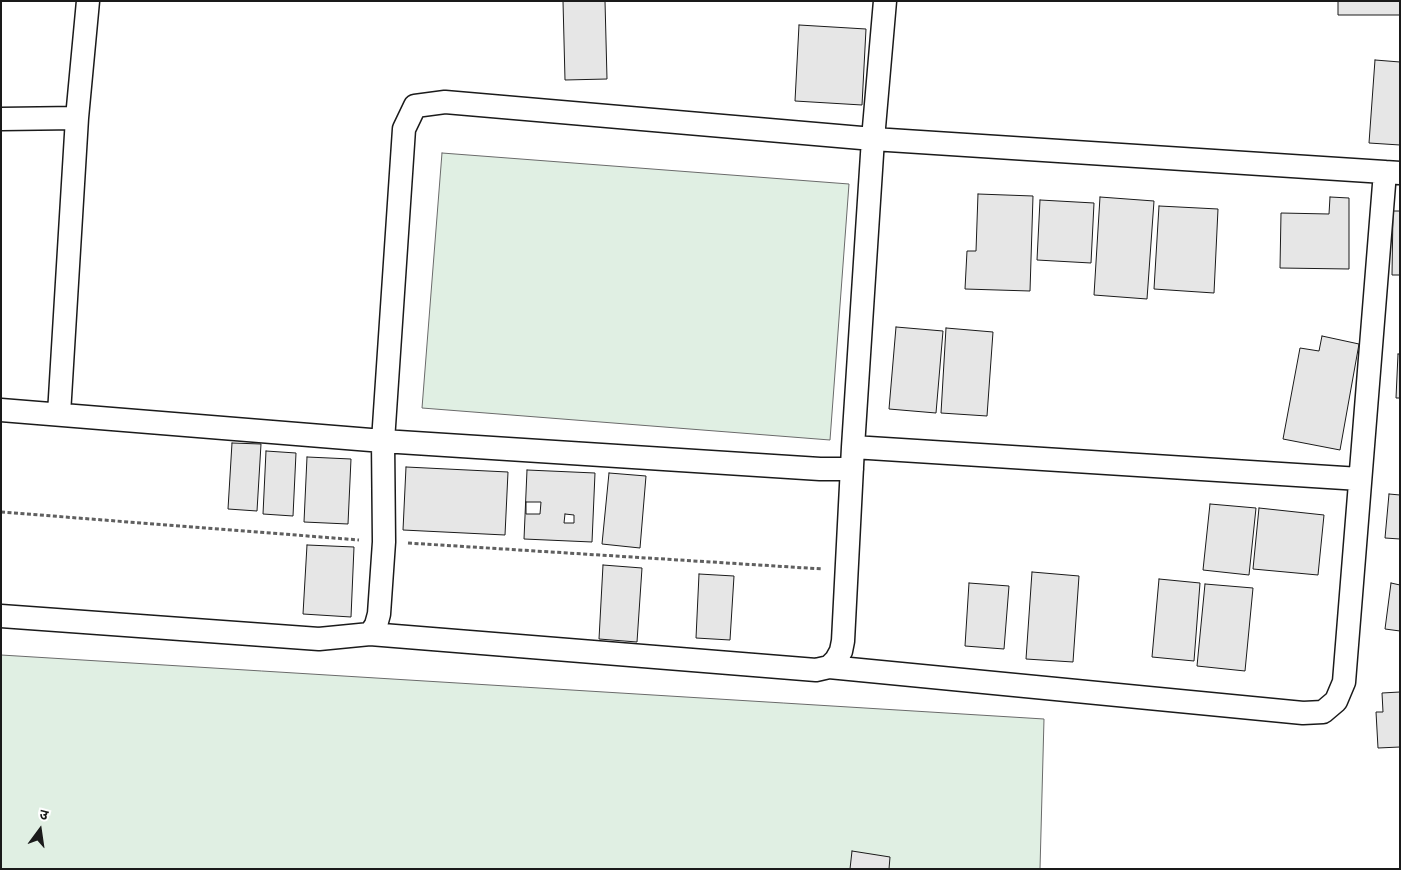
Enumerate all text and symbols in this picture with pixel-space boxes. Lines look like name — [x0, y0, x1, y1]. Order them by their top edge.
north arrow — [15, 805, 65, 855]
text: उ — [38, 808, 49, 823]

